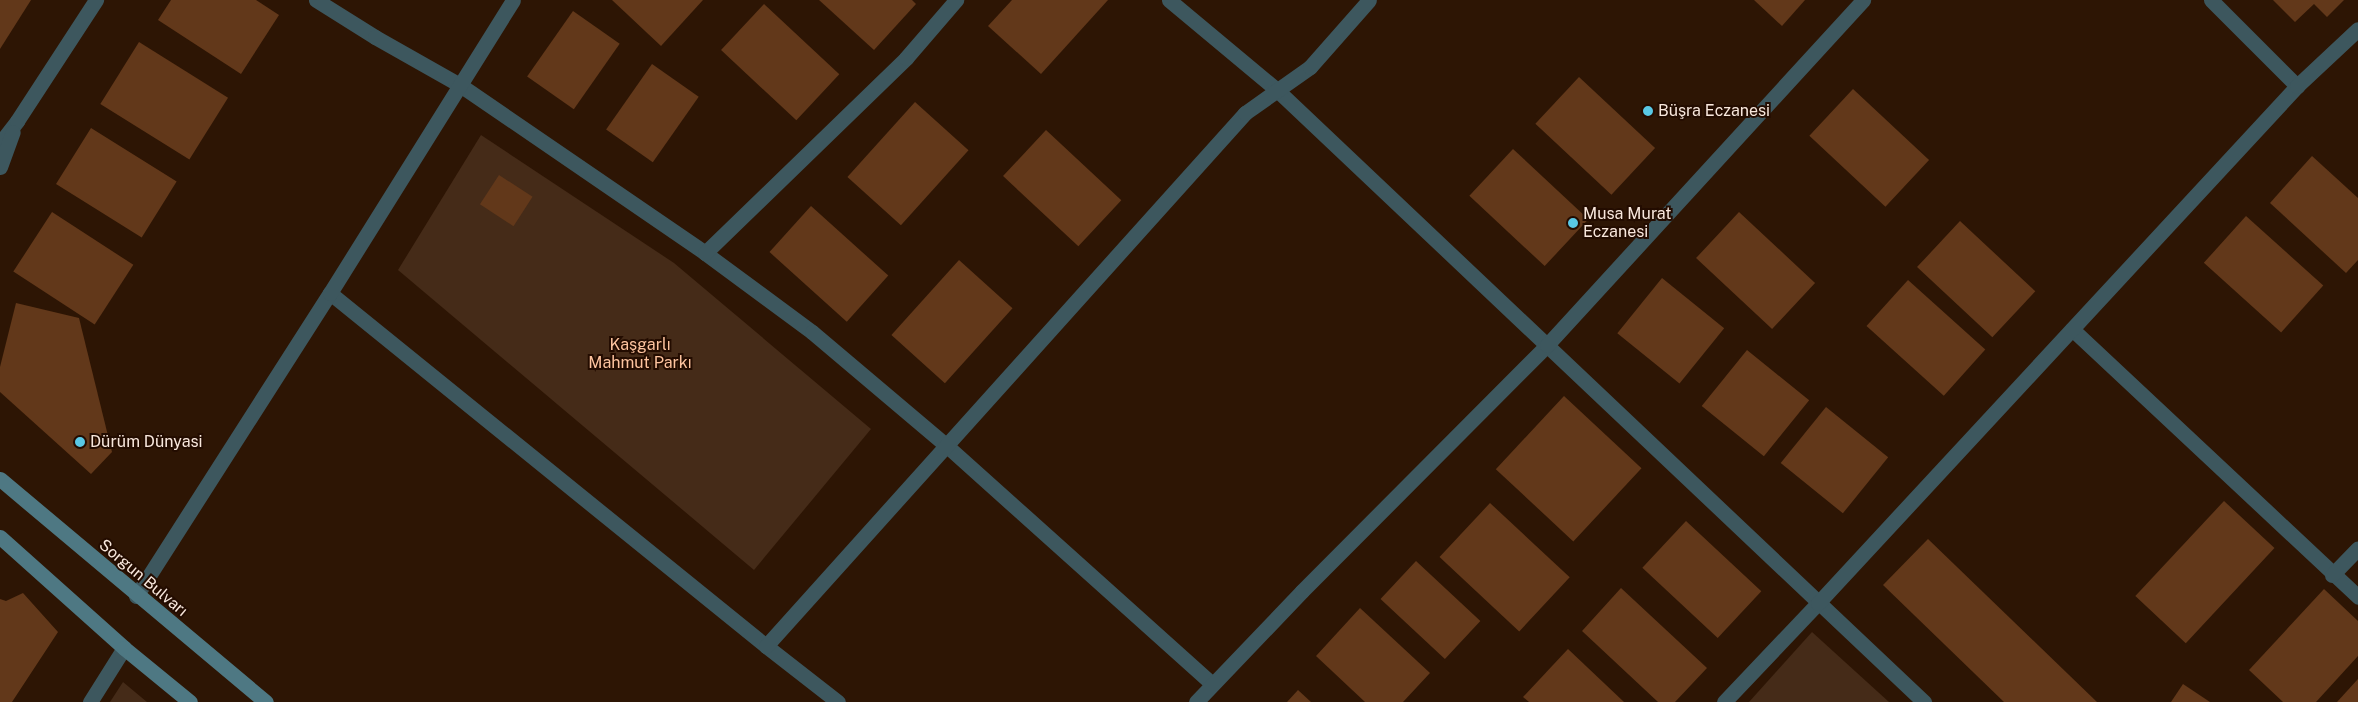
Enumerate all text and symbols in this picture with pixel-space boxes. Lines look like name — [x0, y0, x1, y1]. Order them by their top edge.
place label: Büşra Eczanesi — [1658, 101, 1770, 121]
marker: Büşra Eczanesi — [1642, 105, 1654, 117]
place label: Musa Murat Eczanesi — [1583, 204, 1672, 242]
marker: Musa Murat Eczanesi — [1567, 217, 1579, 229]
park label: Kaşgarlı Mahmut Parkı — [588, 335, 692, 373]
place label: Dürüm Dünyasi — [90, 432, 203, 452]
marker: Dürüm Dünyasi — [74, 436, 86, 448]
street label: Sorgun Bulvarı — [95, 535, 191, 621]

